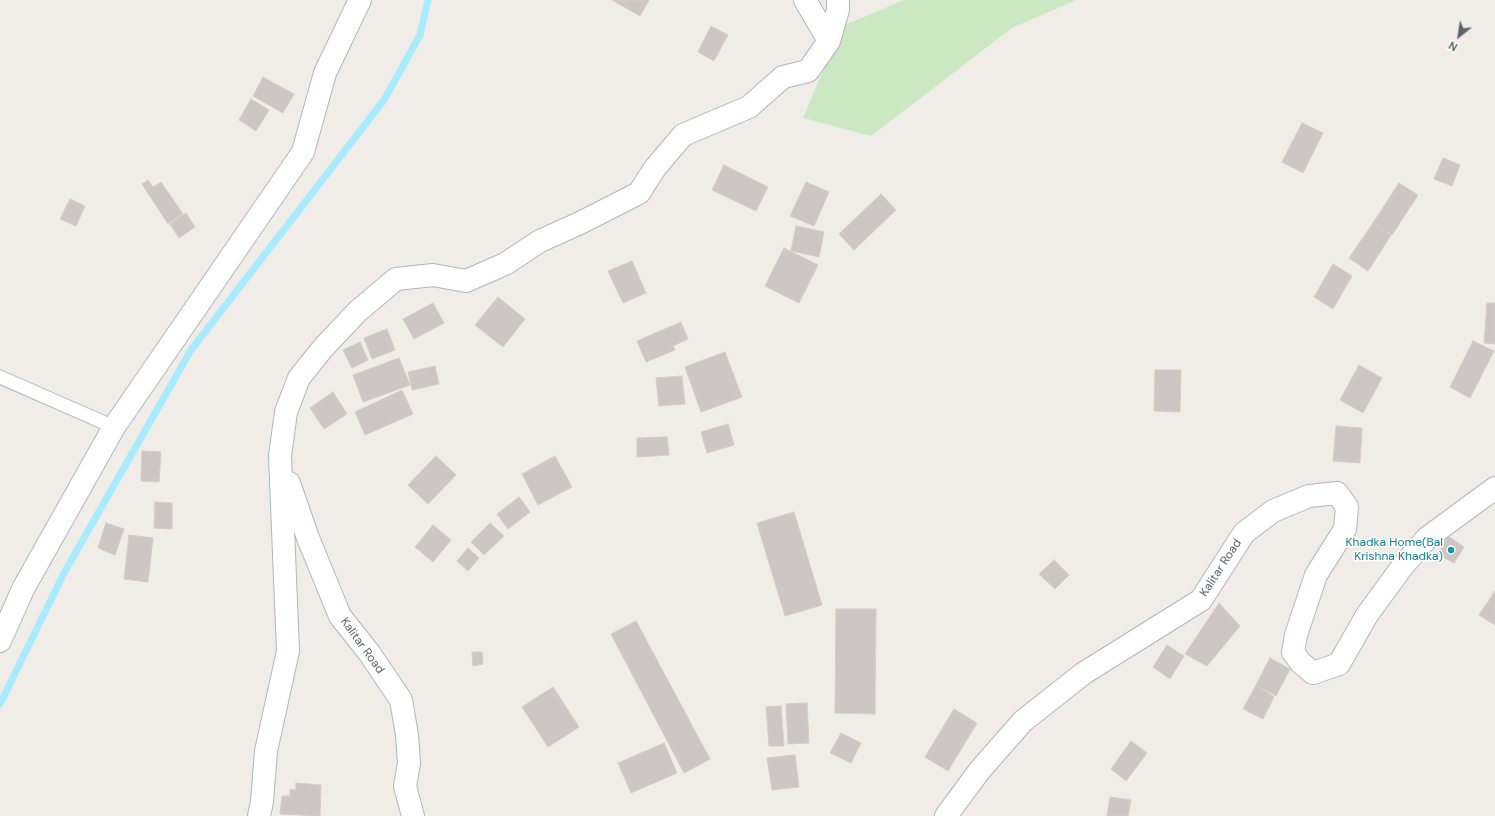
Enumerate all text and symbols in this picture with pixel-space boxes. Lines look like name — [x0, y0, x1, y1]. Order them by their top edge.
north arrow — [1439, 16, 1479, 56]
text: N — [1446, 38, 1460, 54]
place label: Khadka Home(Bal Krishna Khadka) — [1346, 536, 1443, 564]
street label: Kalitar Road — [1197, 537, 1245, 599]
marker: Khadka Home(Bal Krishna Khadka) — [1446, 545, 1456, 555]
street label: Kalitar Road — [337, 615, 387, 677]

